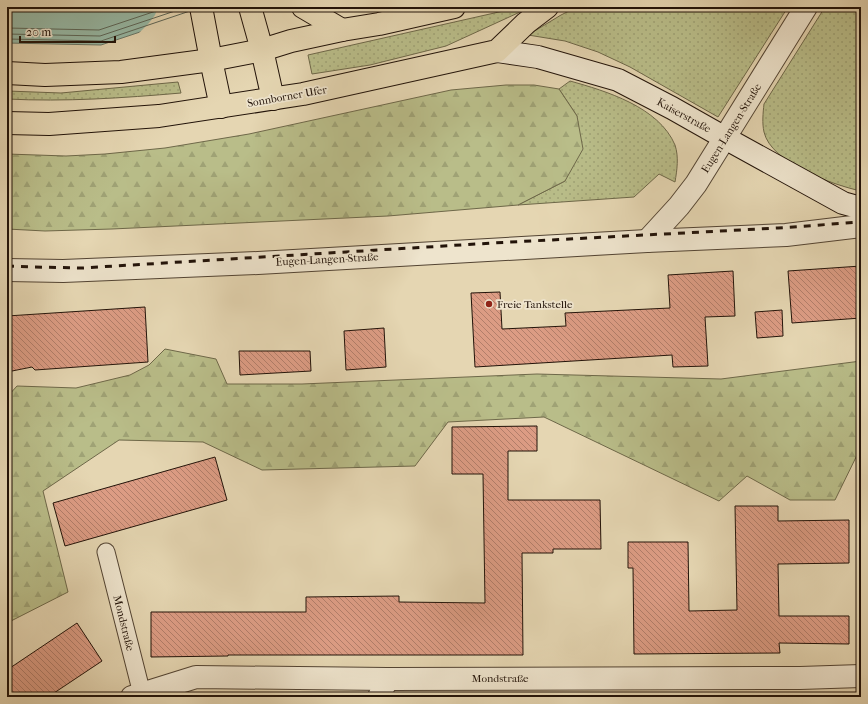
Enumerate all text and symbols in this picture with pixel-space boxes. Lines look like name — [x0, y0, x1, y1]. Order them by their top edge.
scale bar — [20, 18, 115, 44]
text: 20 m — [26, 25, 51, 39]
street label: Eugen-Langen-Straße — [699, 81, 765, 175]
street label: Sonnborner Ufer — [246, 83, 328, 110]
street label: Kaiserstraße — [654, 95, 714, 136]
street label: Eugen-Langen-Straße — [275, 250, 379, 269]
place label: Freie Tankstelle — [497, 298, 573, 311]
marker: Freie Tankstelle — [484, 299, 494, 309]
street label: Mondstraße — [110, 594, 137, 653]
street label: Mondstraße — [472, 672, 529, 685]

